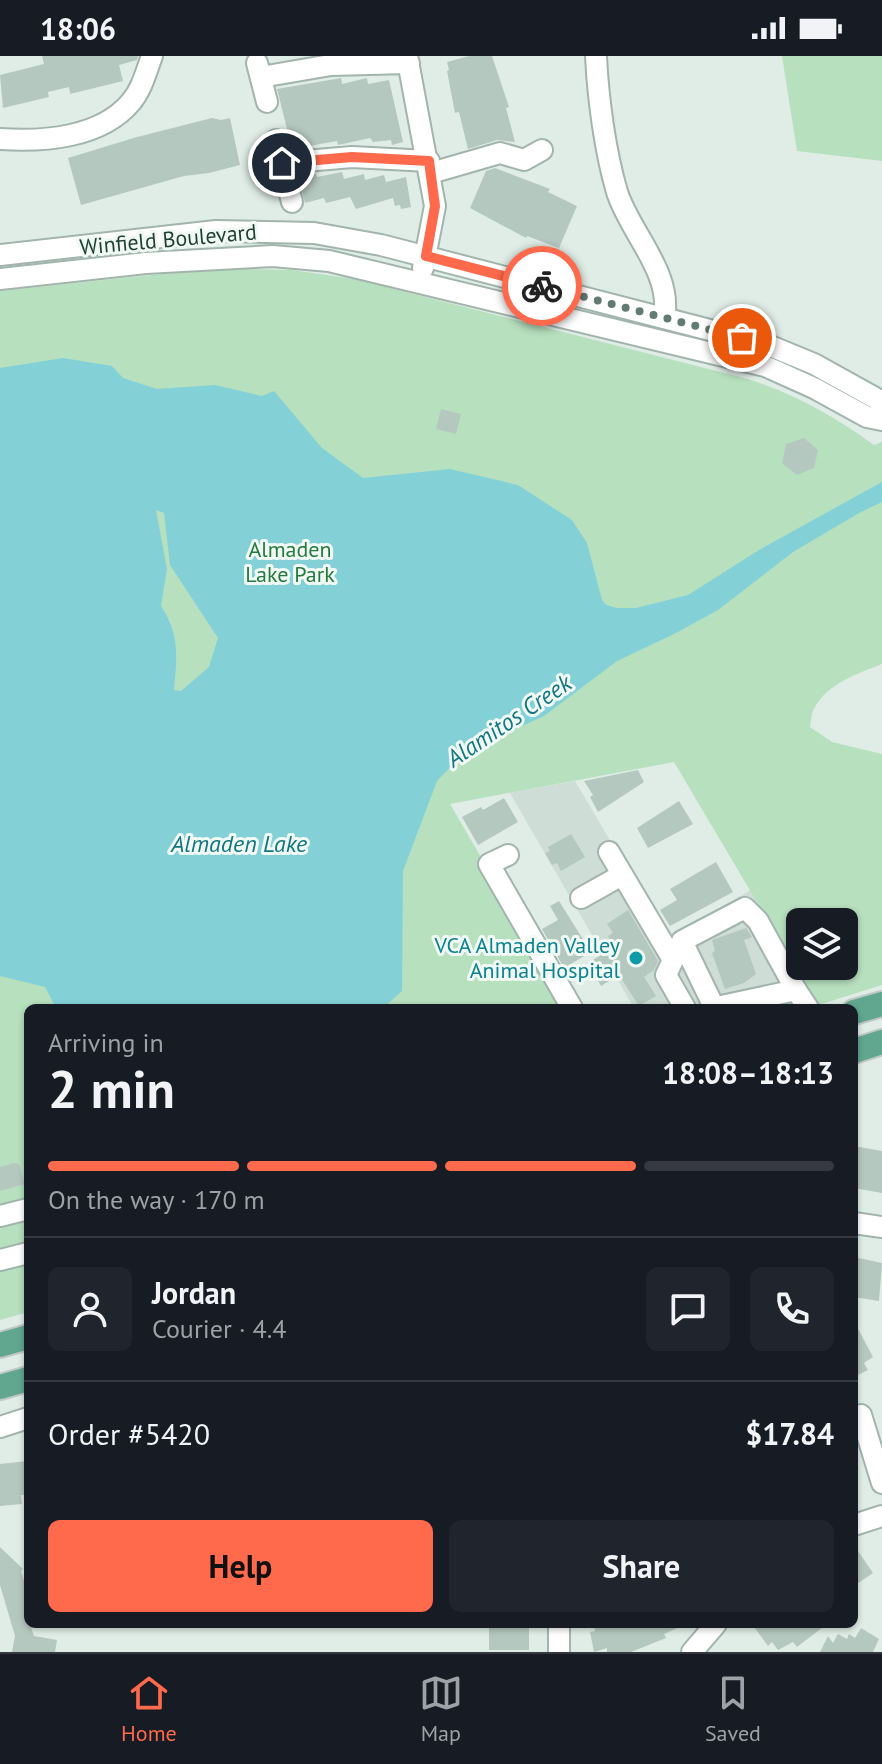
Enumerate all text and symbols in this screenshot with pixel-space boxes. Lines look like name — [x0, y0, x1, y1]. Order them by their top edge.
text: 18:06 — [40, 9, 116, 48]
pin — [248, 129, 316, 197]
icon: home — [260, 141, 304, 185]
street label: Winfield Boulevard — [78, 217, 258, 261]
courier — [502, 246, 582, 326]
icon: bike — [520, 264, 564, 308]
pin — [708, 304, 776, 372]
icon: bag — [720, 316, 764, 360]
park label: Almaden Lake Park — [245, 535, 335, 588]
water label: Alamitos Creek — [439, 667, 578, 774]
water label: Almaden Lake — [170, 828, 307, 859]
map controls — [786, 908, 858, 980]
button: layers — [786, 908, 858, 980]
place label: VCA Almaden Valley Animal Hospital — [434, 931, 621, 984]
marker: VCA Almaden Valley Animal Hospital — [627, 949, 645, 967]
text: Arriving in — [48, 1026, 164, 1059]
text: 18:08–18:13 — [662, 1053, 834, 1092]
text: 2 min — [48, 1055, 175, 1122]
text: On the way · 170 m — [48, 1183, 265, 1216]
button: person — [48, 1267, 132, 1351]
button: chat — [646, 1267, 730, 1351]
button: phone — [750, 1267, 834, 1351]
text: Jordan — [152, 1273, 236, 1312]
text: Courier · 4.4 — [152, 1312, 286, 1345]
text: Order #5420 — [48, 1414, 210, 1453]
text: $17.84 — [745, 1414, 834, 1453]
button: Help — [48, 1520, 433, 1612]
button: Share — [449, 1520, 834, 1612]
tab: Home — [121, 1671, 177, 1747]
tab: Map — [419, 1671, 463, 1747]
tab: Saved — [705, 1671, 761, 1747]

